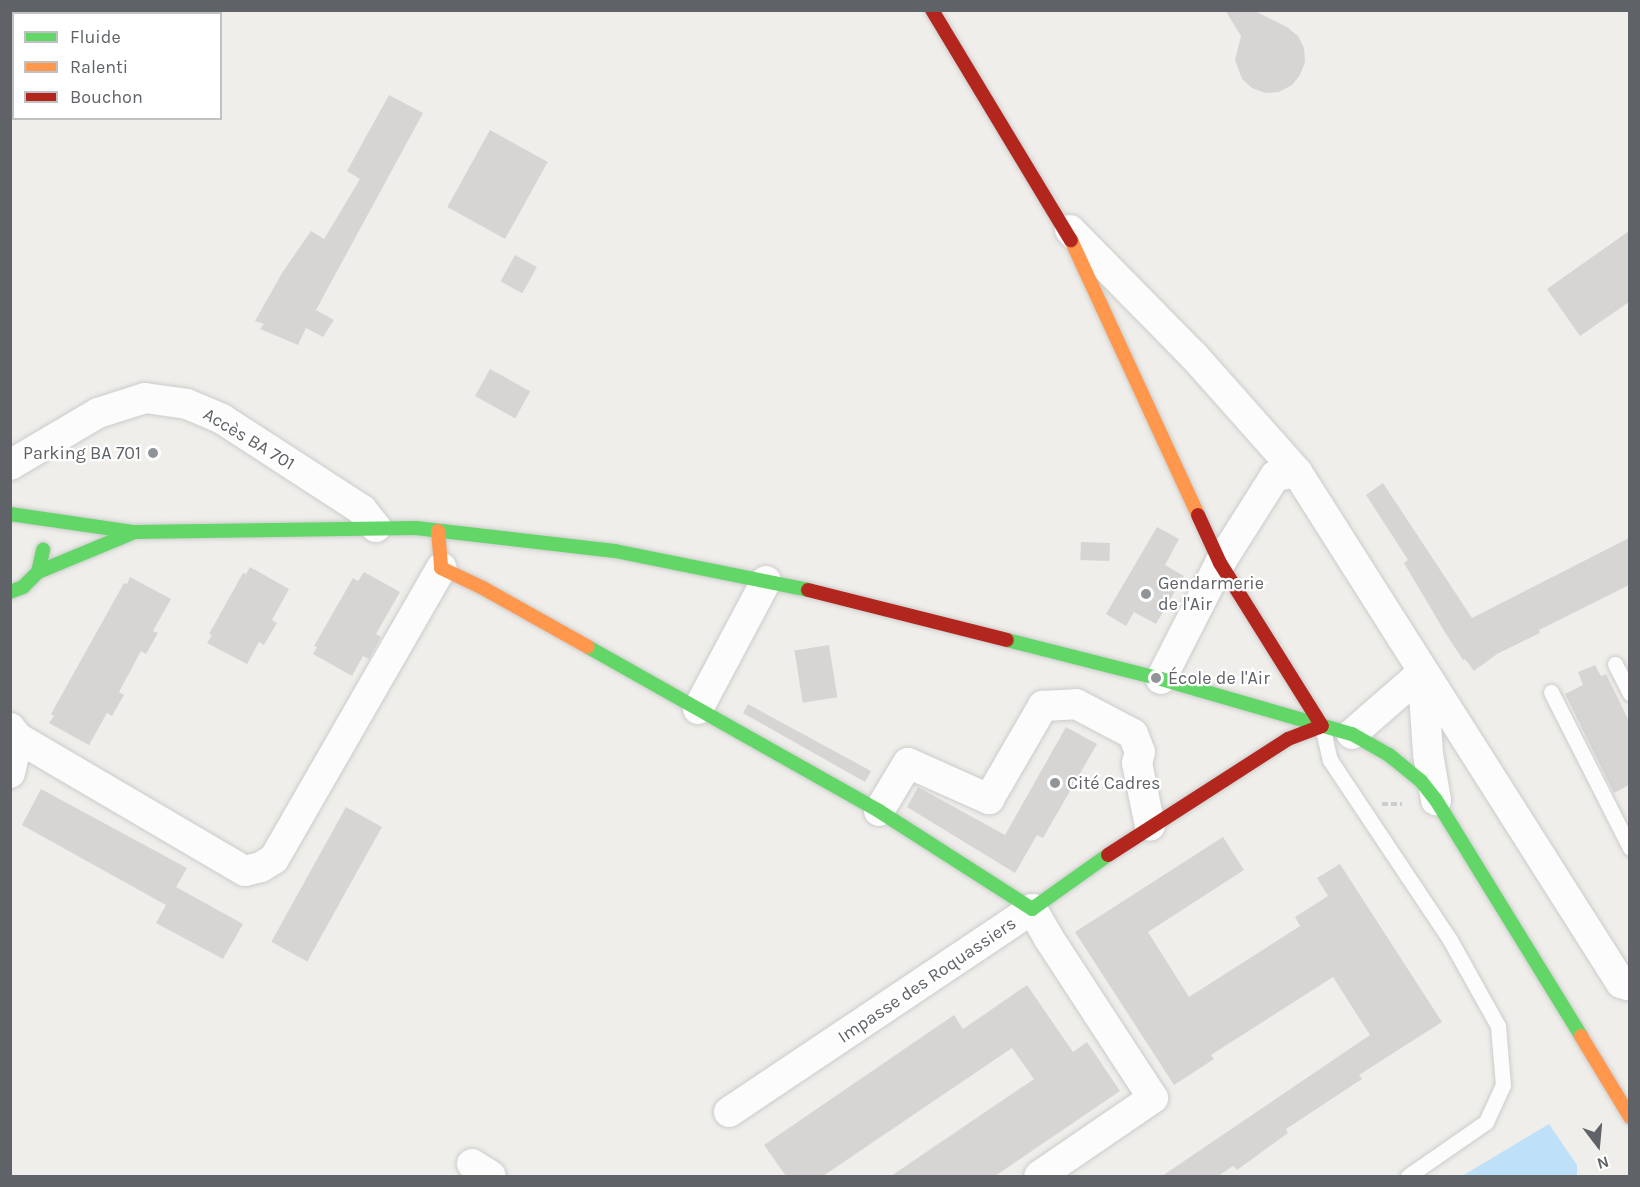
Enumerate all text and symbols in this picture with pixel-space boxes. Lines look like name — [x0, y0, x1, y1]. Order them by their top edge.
legend — [12, 12, 222, 120]
text: Fluide — [70, 26, 121, 48]
text: Ralenti — [70, 56, 128, 78]
text: Bouchon — [70, 86, 143, 108]
street label: Accès BA 701 — [199, 403, 299, 475]
place label: Parking BA 701 — [23, 442, 141, 464]
marker: Parking BA 701 — [146, 446, 160, 460]
place label: Gendarmerie de l'Air — [1158, 573, 1264, 616]
marker: Gendarmerie de l'Air — [1139, 587, 1153, 601]
place label: École de l'Air — [1168, 667, 1270, 689]
marker: École de l'Air — [1149, 671, 1163, 685]
place label: Cité Cadres — [1067, 772, 1161, 794]
marker: Cité Cadres — [1048, 776, 1062, 790]
street label: Impasse des Roquassiers — [834, 912, 1020, 1048]
north arrow — [1568, 1115, 1628, 1175]
text: N — [1595, 1152, 1611, 1173]

